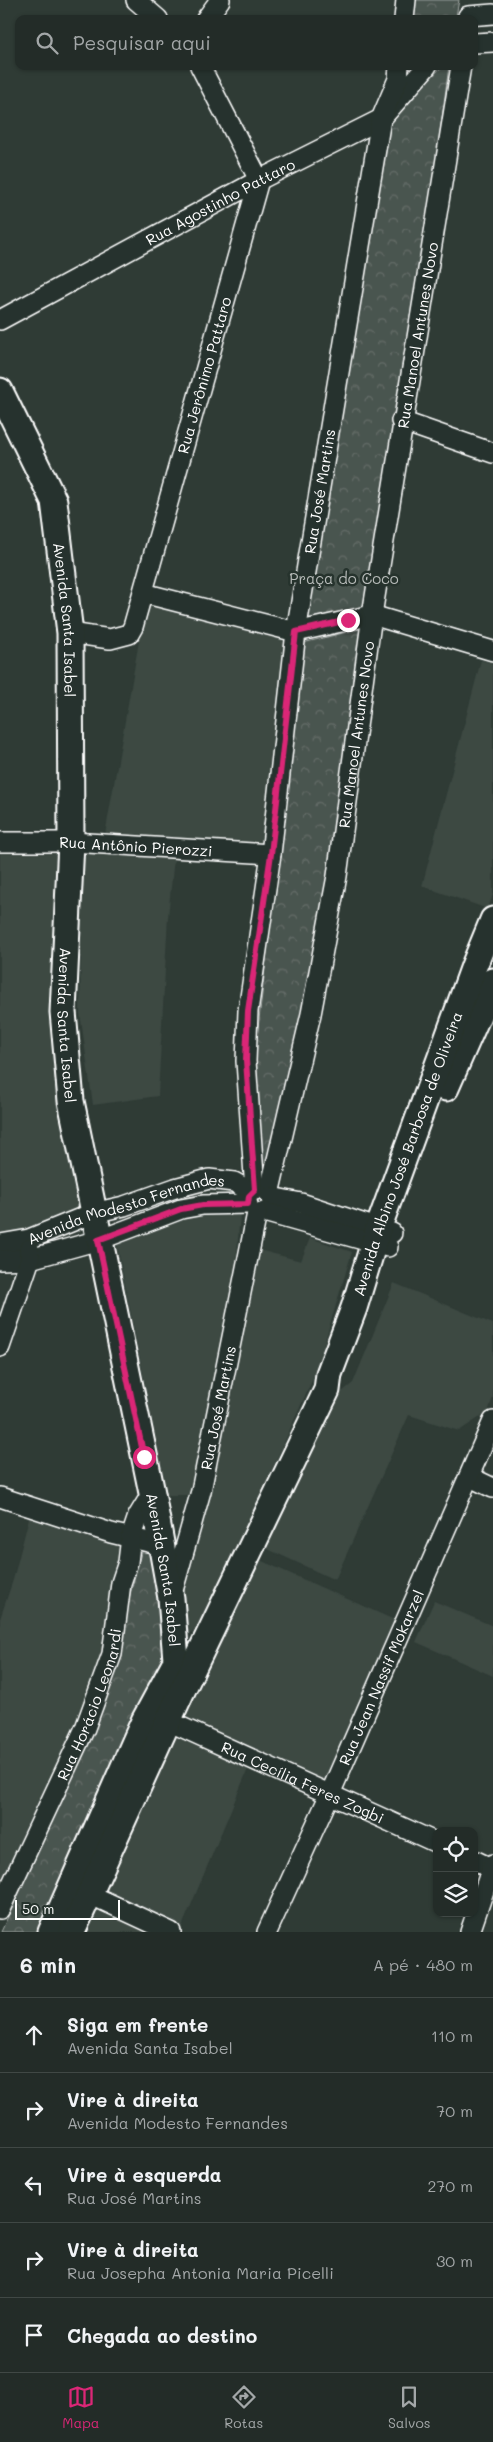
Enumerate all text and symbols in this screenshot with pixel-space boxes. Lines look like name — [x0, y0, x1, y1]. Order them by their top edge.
search box — [15, 15, 478, 70]
icon: search — [33, 29, 61, 57]
text: Pesquisar aqui — [73, 30, 211, 55]
street label: Rua Agostinho Pattaro — [142, 154, 298, 250]
street label: Rua Manoel Antunes Novo — [392, 241, 442, 430]
street label: Rua Jerônimo Pattaro — [172, 294, 236, 456]
street label: Rua José Martins — [299, 427, 339, 555]
street label: Avenida Santa Isabel — [49, 541, 80, 697]
park label: Praça do Coco — [289, 568, 399, 588]
route end — [337, 609, 360, 632]
street label: Rua Manoel Antunes Novo — [334, 640, 378, 829]
street label: Rua Antônio Pierozzi — [59, 832, 213, 860]
street label: Avenida Santa Isabel — [53, 947, 81, 1104]
street label: Avenida Albino José Barbosa de Oliveira — [348, 1009, 467, 1298]
street label: Avenida Modesto Fernandes — [24, 1169, 226, 1249]
street label: Rua José Martins — [196, 1344, 240, 1472]
route start — [133, 1446, 156, 1469]
street label: Avenida Santa Isabel — [142, 1491, 185, 1647]
street label: Rua Jean Nassif Mokarzel — [334, 1587, 428, 1768]
street label: Rua Horácio Leonardi — [52, 1627, 125, 1783]
street label: Rua Cecília Feres Zogbi — [218, 1737, 387, 1828]
map controls — [433, 1827, 478, 1917]
button: locate — [433, 1827, 478, 1872]
button: layers — [433, 1872, 478, 1917]
scale bar — [15, 1897, 120, 1920]
text: 50 m — [22, 1899, 54, 1918]
text: 6 min — [20, 1951, 76, 1978]
text: A pé · 480 m — [373, 1954, 473, 1975]
text: Siga em frente — [67, 2012, 208, 2037]
icon: ahead — [20, 2021, 48, 2049]
text: 110 m — [431, 2025, 473, 2046]
text: Avenida Santa Isabel — [67, 2037, 233, 2058]
text: Vire à direita — [67, 2087, 199, 2112]
icon: right — [20, 2096, 48, 2124]
text: 70 m — [436, 2100, 473, 2121]
text: Avenida Modesto Fernandes — [67, 2112, 288, 2133]
text: Vire à esquerda — [67, 2162, 222, 2187]
icon: left — [20, 2171, 48, 2199]
text: 270 m — [427, 2175, 473, 2196]
text: Rua José Martins — [67, 2187, 202, 2208]
text: Vire à direita — [67, 2237, 199, 2262]
icon: right — [20, 2246, 48, 2274]
text: 30 m — [436, 2250, 473, 2271]
text: Rua Josepha Antonia Maria Picelli — [67, 2262, 334, 2283]
icon: arrive — [20, 2321, 48, 2349]
text: Chegada ao destino — [67, 2323, 257, 2348]
tab: Mapa — [62, 2383, 100, 2432]
tab: Rotas — [224, 2383, 263, 2432]
tab: Salvos — [388, 2383, 431, 2432]

